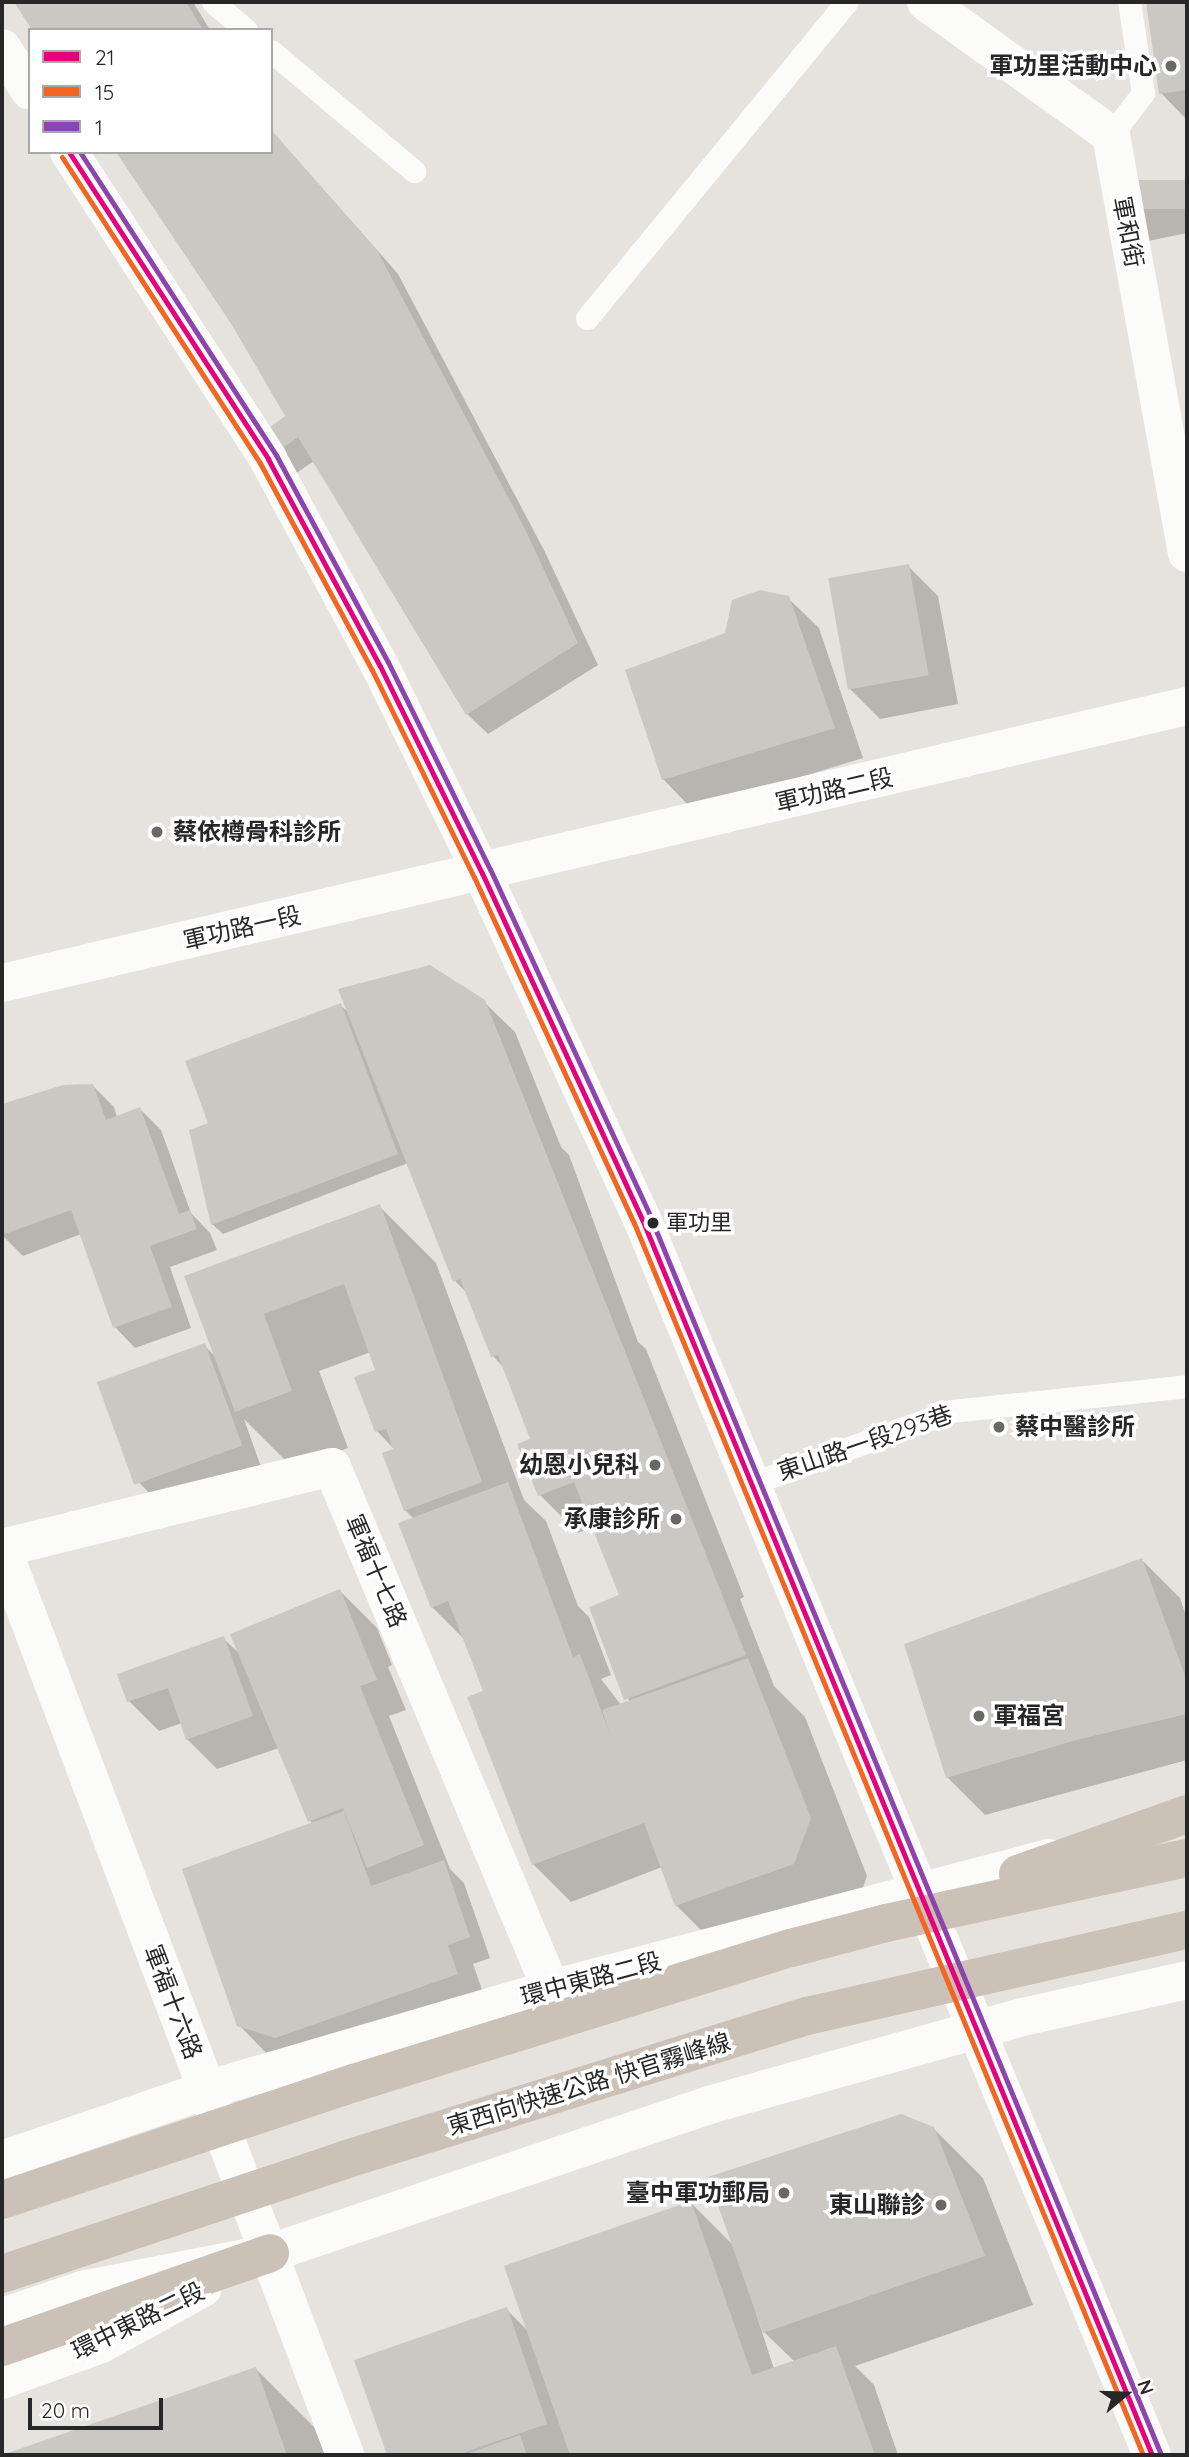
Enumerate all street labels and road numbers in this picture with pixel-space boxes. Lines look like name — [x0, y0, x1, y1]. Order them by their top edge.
street label: 軍和街 — [1107, 194, 1149, 270]
street label: 軍功路二段 — [772, 762, 896, 818]
street label: 軍功路一段 — [180, 900, 304, 956]
street label: 東山路一段293巷 — [774, 1400, 956, 1486]
street label: 軍福十七路 — [339, 1510, 413, 1632]
street label: 軍福十六路 — [138, 1941, 208, 2063]
street label: 環中東路二段 — [518, 1946, 664, 2012]
street label: 東西向快速公路 快官霧峰線 — [444, 2027, 734, 2141]
street label: 環中東路二段 — [67, 2276, 209, 2366]

